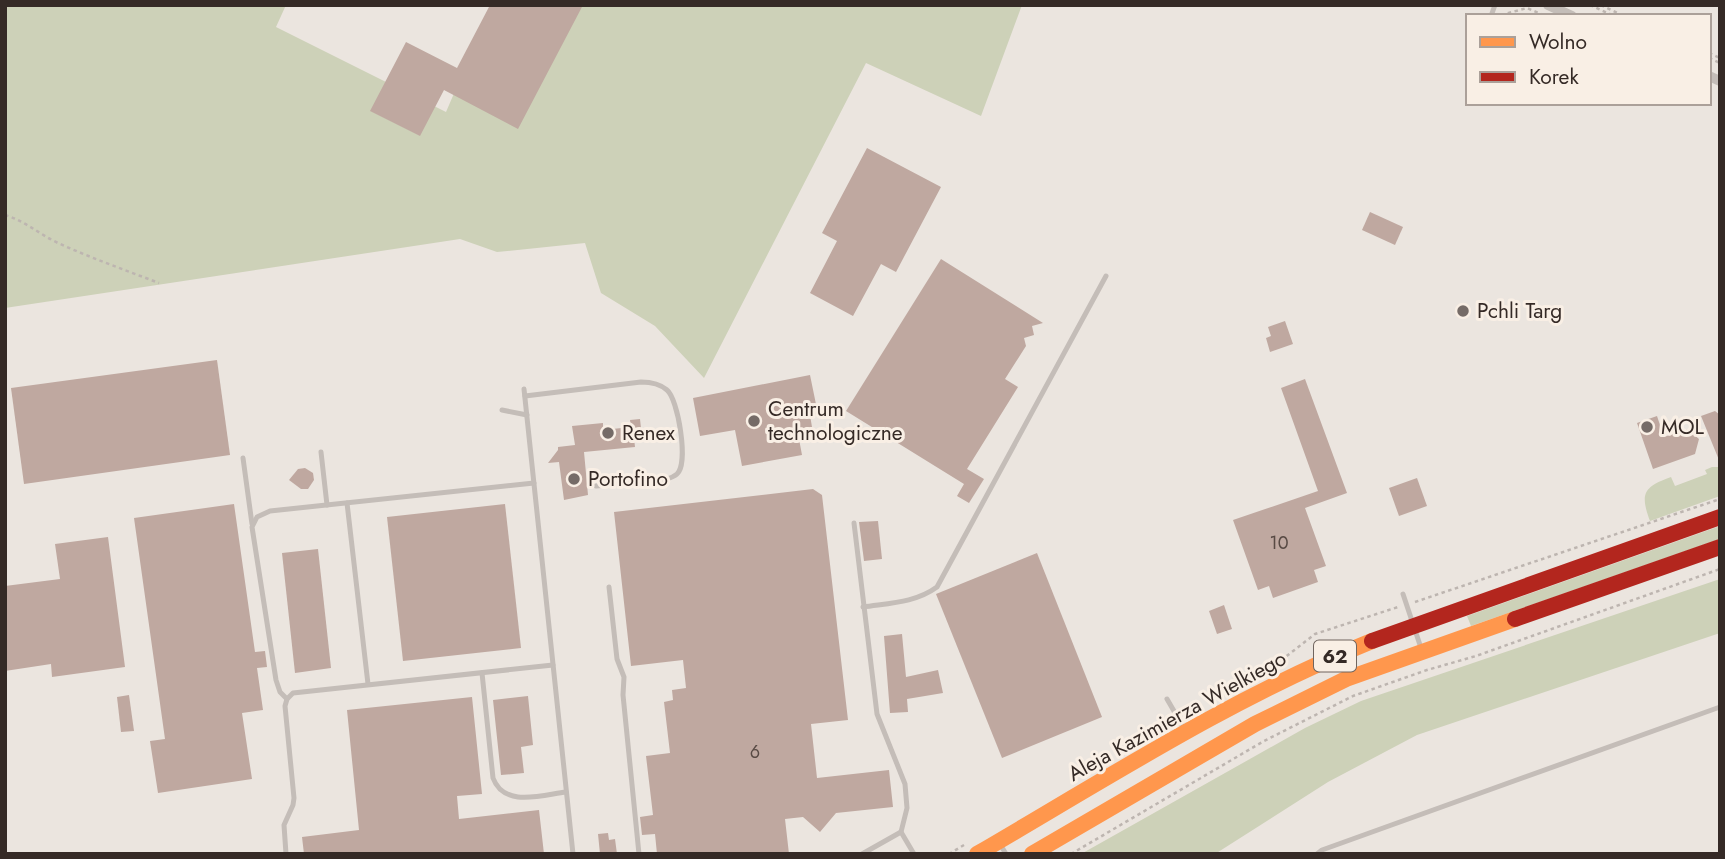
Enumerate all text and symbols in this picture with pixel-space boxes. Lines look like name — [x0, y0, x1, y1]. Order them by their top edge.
legend — [1466, 14, 1711, 105]
text: Wolno — [1529, 27, 1587, 57]
text: Korek — [1529, 62, 1579, 92]
place label: Pchli Targ — [1477, 296, 1562, 326]
marker: Pchli Targ — [1455, 303, 1471, 319]
place label: Centrum technologiczne — [768, 394, 903, 448]
place label: MOL — [1661, 412, 1705, 442]
marker: Centrum technologiczne — [746, 413, 762, 429]
place label: Renex — [622, 418, 675, 448]
marker: MOL — [1639, 419, 1655, 435]
marker: Renex — [600, 425, 616, 441]
place label: Portofino — [588, 464, 668, 494]
marker: Portofino — [566, 471, 582, 487]
house number: 10 — [1270, 530, 1289, 556]
road number: 62 — [1314, 640, 1356, 671]
street label: Aleja Kazimierza Wielkiego — [1062, 643, 1292, 789]
house number: 6 — [750, 739, 760, 765]

